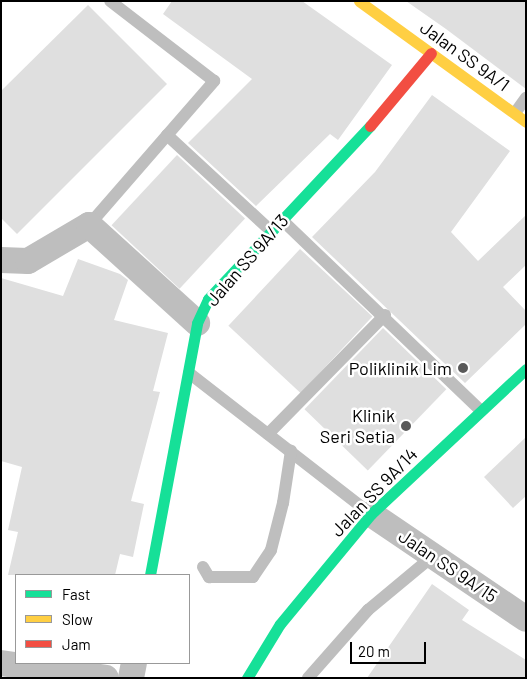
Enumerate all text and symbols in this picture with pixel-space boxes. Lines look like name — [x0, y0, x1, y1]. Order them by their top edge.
street label: Jalan SS 9A/1 — [416, 16, 514, 96]
street label: Jalan SS 9A/13 — [201, 210, 293, 310]
place label: Poliklinik Lim — [349, 357, 452, 379]
marker: Poliklinik Lim — [456, 361, 470, 375]
place label: Klinik Seri Setia — [320, 405, 395, 448]
marker: Klinik Seri Setia — [399, 419, 413, 433]
street label: Jalan SS 9A/14 — [326, 443, 422, 541]
street label: Jalan SS 9A/15 — [395, 525, 501, 607]
legend — [15, 574, 190, 664]
text: Fast — [62, 585, 90, 603]
text: Slow — [62, 610, 93, 628]
scale bar — [352, 632, 428, 664]
text: Jam — [62, 635, 91, 653]
text: 20 m — [358, 642, 390, 660]

